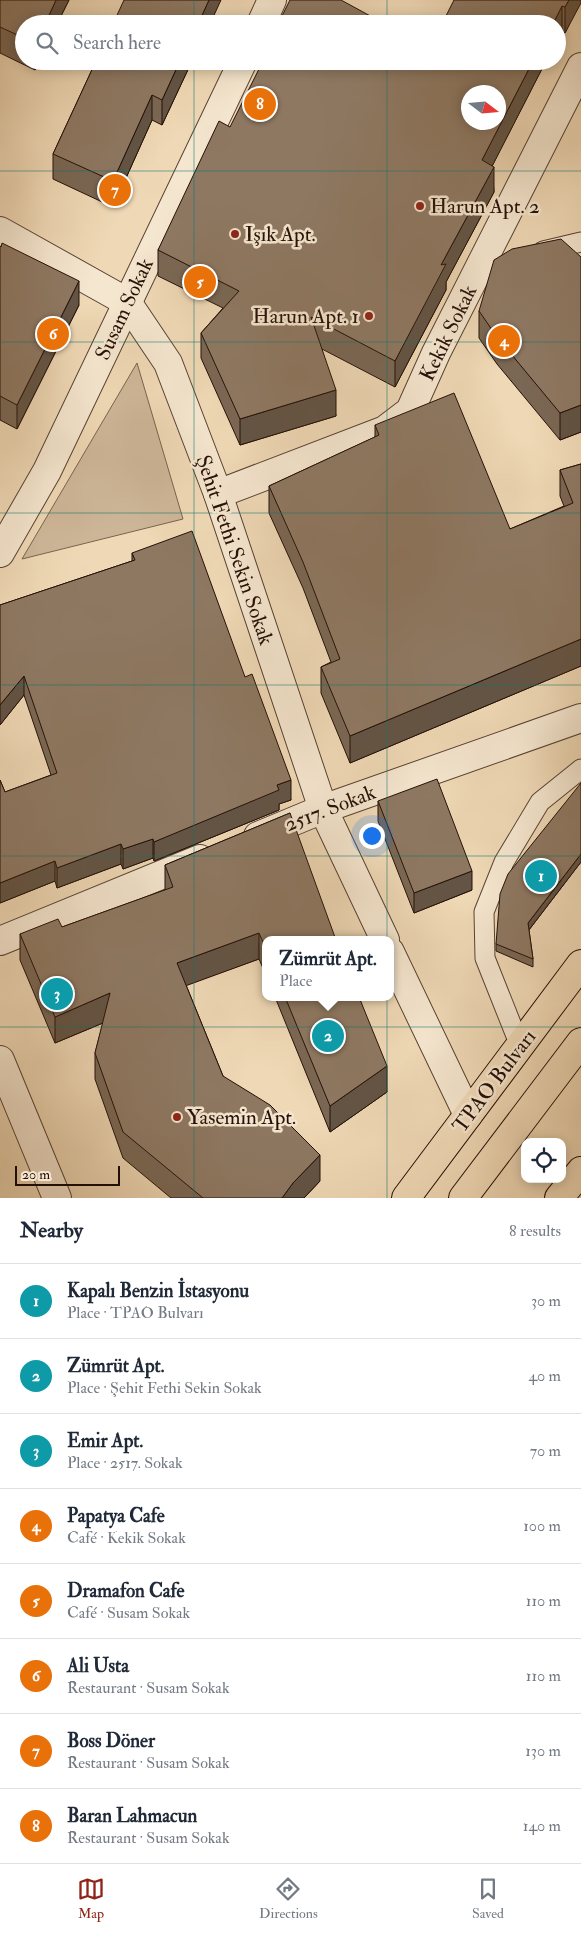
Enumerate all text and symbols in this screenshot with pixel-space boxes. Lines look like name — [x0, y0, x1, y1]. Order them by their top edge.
search box — [15, 15, 566, 70]
icon: search — [33, 29, 61, 57]
text: Search here — [73, 31, 161, 55]
pin: 8 — [244, 85, 276, 123]
north arrow — [461, 85, 506, 130]
pin: 7 — [99, 171, 131, 209]
place label: Harun Apt. 2 — [430, 193, 540, 220]
marker: Harun Apt. 2 — [414, 200, 426, 212]
place label: Işık Apt. — [245, 221, 316, 248]
marker: Işık Apt. — [229, 228, 241, 240]
street label: Susam Sokak — [89, 254, 160, 364]
pin: 5 — [184, 263, 216, 301]
street label: Kekik Sokak — [414, 281, 483, 386]
place label: Harun Apt. 1 — [252, 303, 359, 330]
marker: Harun Apt. 1 — [363, 310, 375, 322]
pin: 6 — [37, 315, 69, 353]
pin: 4 — [488, 322, 520, 360]
street label: Şehit Fethi Sekin Sokak — [189, 452, 280, 649]
street label: 2517. Sokak — [281, 779, 379, 838]
your location — [359, 823, 385, 849]
pin: 1 — [525, 857, 557, 895]
popup — [262, 936, 394, 1001]
text: Zümrüt Apt. — [279, 947, 377, 971]
text: Place — [279, 971, 313, 991]
pin: 3 — [41, 975, 73, 1013]
pin: 2 — [312, 1017, 344, 1055]
street label: TPAO Bulvarı — [447, 1024, 542, 1138]
place label: Yasemin Apt. — [187, 1104, 296, 1131]
marker: Yasemin Apt. — [171, 1111, 183, 1123]
map controls — [521, 1138, 566, 1183]
button: locate — [521, 1138, 566, 1183]
scale bar — [15, 1163, 120, 1186]
text: 20 m — [22, 1166, 50, 1183]
text: Nearby — [20, 1217, 83, 1244]
text: 8 results — [509, 1221, 561, 1241]
text: Kapalı Benzin İstasyonu — [67, 1279, 249, 1303]
text: 1 — [33, 1291, 39, 1311]
text: 30 m — [531, 1291, 561, 1311]
text: Place · TPAO Bulvarı — [67, 1303, 204, 1323]
text: Zümrüt Apt. — [67, 1354, 164, 1378]
text: 2 — [32, 1366, 40, 1386]
text: 40 m — [528, 1366, 561, 1386]
text: Place · Şehit Fethi Sekin Sokak — [67, 1378, 262, 1398]
text: Emir Apt. — [67, 1429, 143, 1453]
text: 3 — [33, 1441, 39, 1461]
text: 70 m — [530, 1441, 561, 1461]
text: Place · 2517. Sokak — [67, 1453, 183, 1473]
text: Papatya Cafe — [67, 1504, 165, 1528]
text: 4 — [32, 1516, 40, 1536]
text: 100 m — [523, 1516, 561, 1536]
text: Café · Kekik Sokak — [67, 1528, 186, 1548]
text: Dramafon Cafe — [67, 1579, 185, 1603]
text: 5 — [32, 1591, 40, 1611]
text: 110 m — [526, 1591, 561, 1611]
text: Café · Susam Sokak — [67, 1603, 190, 1623]
text: Ali Usta — [67, 1654, 129, 1678]
text: 6 — [32, 1666, 40, 1686]
text: 110 m — [526, 1666, 561, 1686]
text: Restaurant · Susam Sokak — [67, 1678, 230, 1698]
text: Boss Döner — [67, 1729, 155, 1753]
text: 7 — [32, 1741, 40, 1761]
text: 130 m — [525, 1741, 561, 1761]
text: Restaurant · Susam Sokak — [67, 1753, 230, 1773]
text: Baran Lahmacun — [67, 1804, 197, 1828]
text: 8 — [32, 1816, 40, 1836]
text: 140 m — [523, 1816, 561, 1836]
text: Restaurant · Susam Sokak — [67, 1828, 230, 1848]
tab: Map — [77, 1875, 105, 1922]
tab: Directions — [259, 1875, 318, 1922]
tab: Saved — [472, 1875, 504, 1922]

